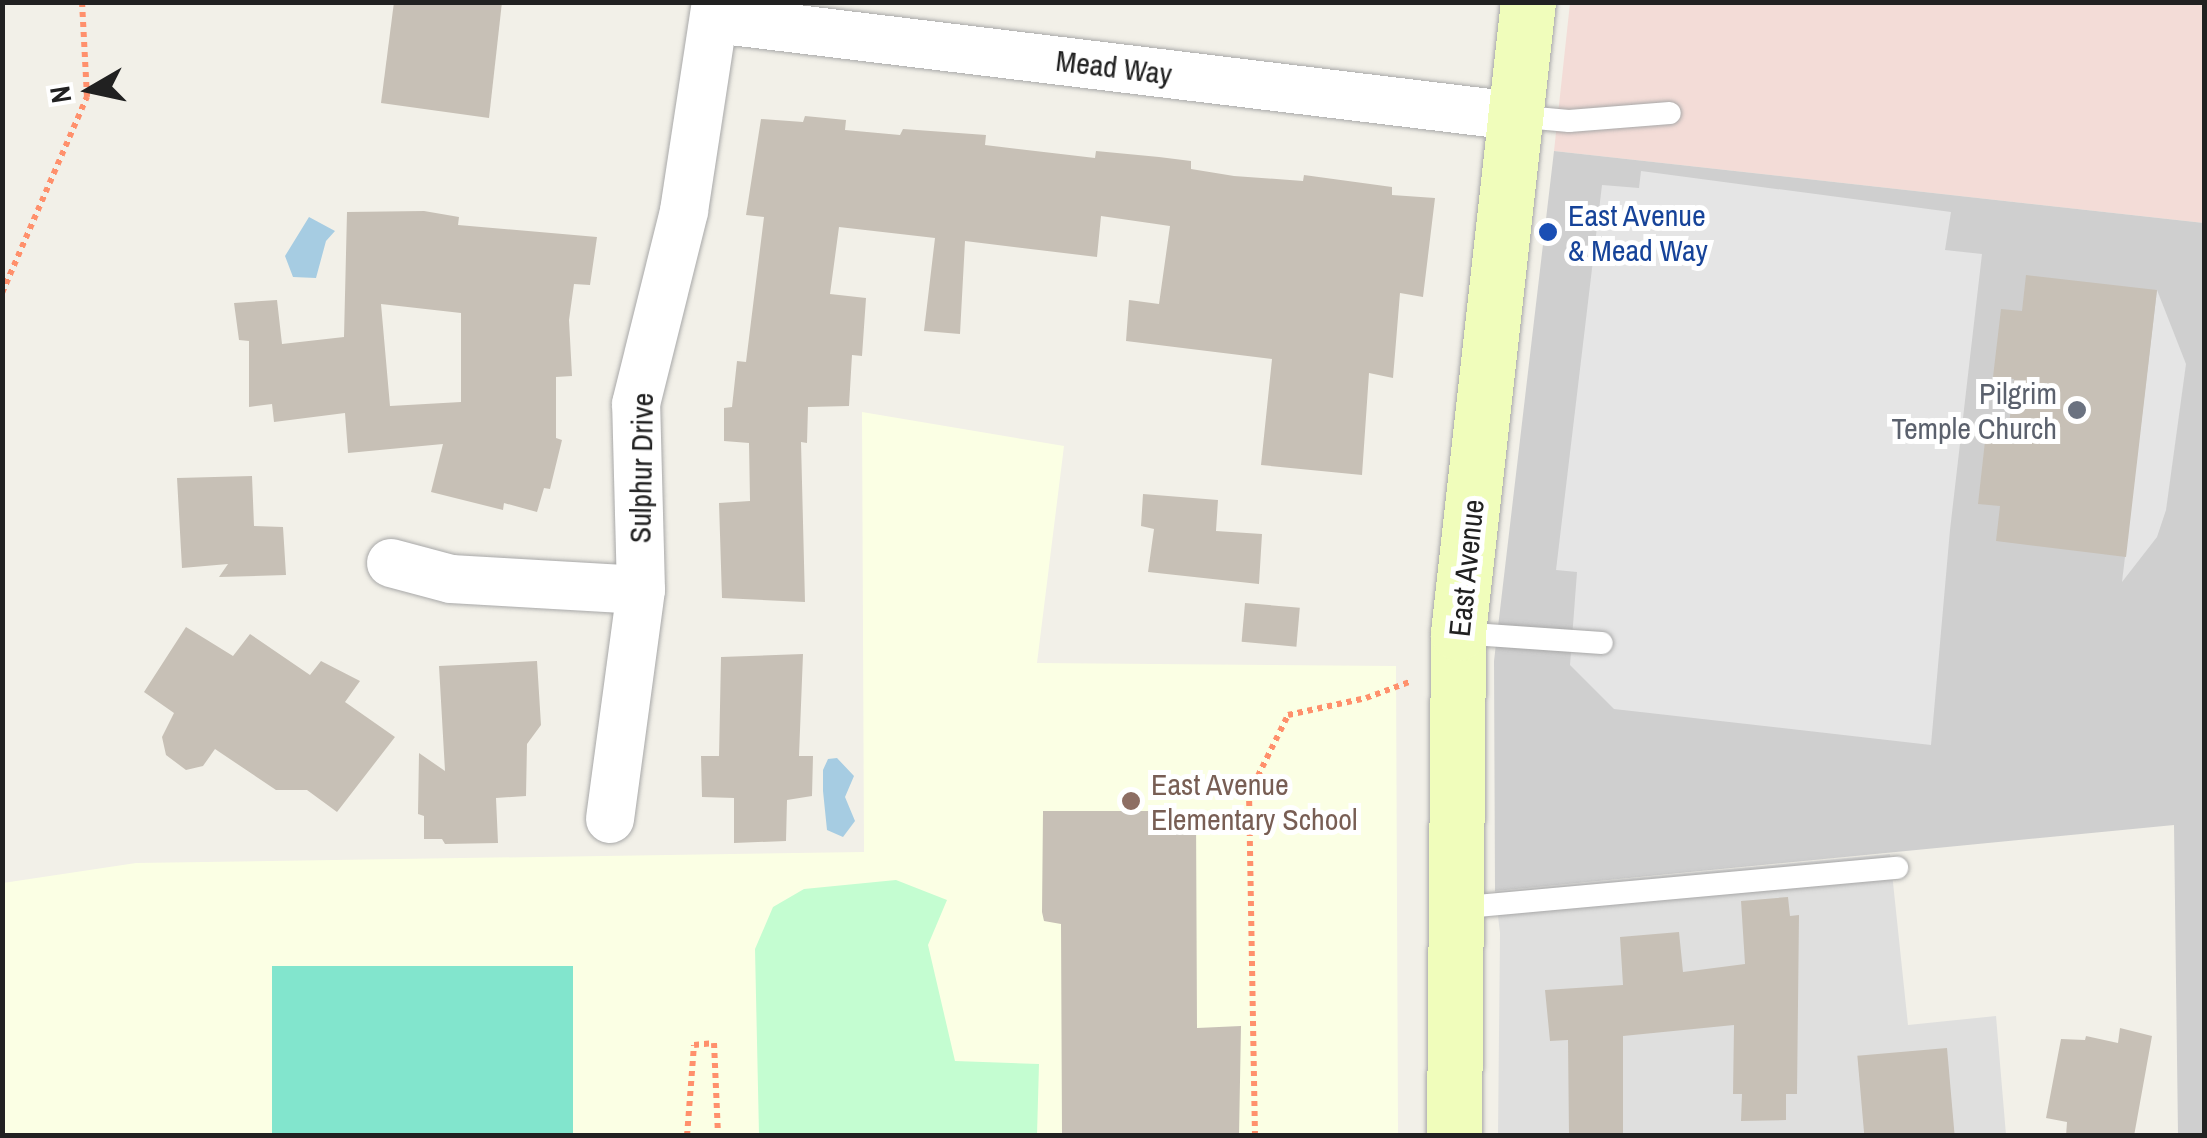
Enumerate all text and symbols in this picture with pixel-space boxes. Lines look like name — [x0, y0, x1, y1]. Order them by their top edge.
north arrow — [40, 40, 140, 140]
street label: Mead Way — [1054, 42, 1174, 92]
text: N — [40, 84, 80, 106]
place label: East Avenue & Mead Way — [1568, 197, 1708, 268]
marker: East Avenue & Mead Way — [1537, 221, 1559, 243]
place label: Pilgrim Temple Church — [1892, 375, 2057, 446]
street label: Sulphur Drive — [622, 393, 660, 543]
marker: Pilgrim Temple Church — [2066, 399, 2088, 421]
street label: East Avenue — [1441, 497, 1491, 639]
place label: East Avenue Elementary School — [1151, 766, 1357, 836]
marker: East Avenue Elementary School — [1120, 790, 1142, 812]

